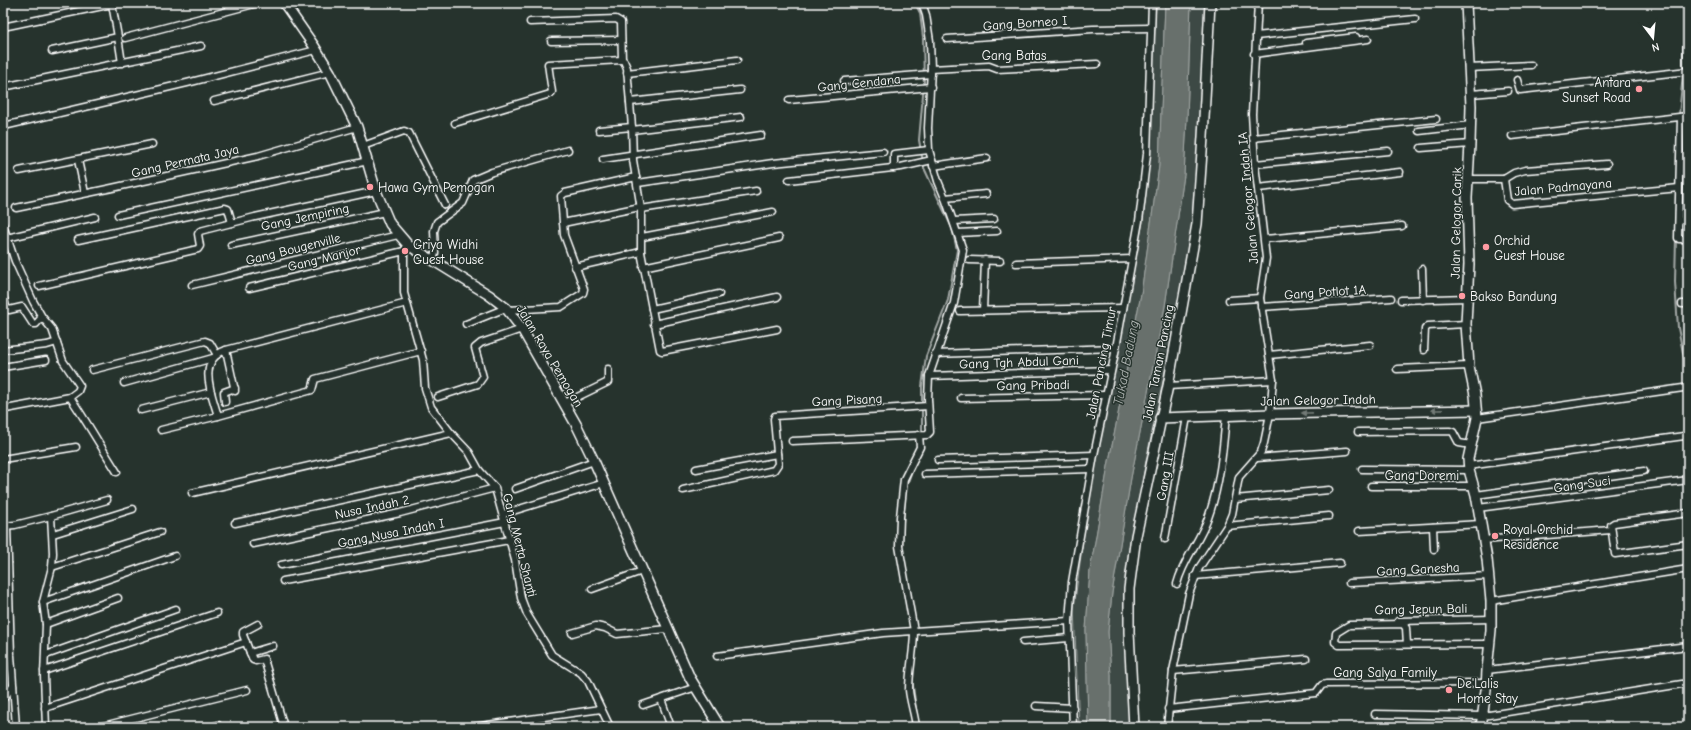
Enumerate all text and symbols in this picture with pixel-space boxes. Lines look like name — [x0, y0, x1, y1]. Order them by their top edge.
street label: Gang Borneo I — [982, 13, 1068, 33]
north arrow — [1633, 18, 1673, 58]
text: N — [1650, 40, 1661, 54]
street label: Gang Batas — [982, 48, 1046, 63]
street label: Gang Cendana — [817, 71, 901, 95]
place label: Antara Sunset Road — [1562, 75, 1631, 105]
marker: Antara Sunset Road — [1634, 84, 1644, 94]
street label: Jalan Gelogor Indah IA — [1235, 131, 1261, 265]
street label: Gang Permata Jaya — [130, 141, 240, 181]
street label: Jalan Gelogor Carik — [1448, 166, 1464, 279]
street label: Jalan Padmayana — [1514, 175, 1612, 199]
place label: Hawa Gym Pemogan — [378, 180, 495, 195]
marker: Hawa Gym Pemogan — [365, 182, 375, 192]
street label: Gang Jempiring — [260, 200, 350, 234]
street label: Gang Bougenville — [244, 230, 342, 268]
place label: Orchid Guest House — [1494, 233, 1565, 263]
place label: Griya Widhi Guest House — [413, 237, 484, 267]
street label: Gang Manjor — [286, 242, 363, 274]
marker: Orchid Guest House — [1481, 242, 1491, 252]
marker: Griya Widhi Guest House — [400, 246, 410, 256]
street label: Gang Potlot 1A — [1284, 282, 1367, 302]
place label: Bakso Bandung — [1470, 289, 1557, 304]
marker: Bakso Bandung — [1457, 291, 1467, 301]
street label: Jalan Raya Pemogan — [514, 302, 586, 410]
street label: Jalan Taman Pancing — [1139, 303, 1177, 423]
street label: Jalan Pancing Timur — [1083, 305, 1119, 421]
water label: Tukad Badung — [1109, 319, 1143, 407]
street label: Gang Tgh Abdul Gani — [959, 352, 1079, 372]
street label: Gang Pribadi — [996, 377, 1070, 393]
street label: Gang Pisang — [811, 391, 883, 409]
street label: Jalan Gelogor Indah — [1260, 391, 1376, 409]
one-way arrow — [1430, 407, 1443, 413]
one-way arrow — [1300, 410, 1313, 416]
street label: Gang III — [1153, 450, 1177, 502]
street label: Gang Doremi — [1385, 468, 1459, 483]
street label: Gang Suci — [1552, 473, 1612, 495]
street label: Nusa Indah 2 — [333, 492, 411, 522]
street label: Gang Merta Shanti — [500, 492, 540, 598]
street label: Gang Nusa Indah I — [336, 515, 446, 551]
place label: Royal Orchid Residence — [1503, 522, 1573, 552]
marker: Royal Orchid Residence — [1490, 531, 1500, 541]
street label: Gang Ganesha — [1376, 559, 1460, 579]
street label: Gang Jepun Bali — [1375, 601, 1467, 617]
street label: Gang Salya Family — [1333, 665, 1437, 680]
place label: De'Lalis Home Stay — [1457, 676, 1518, 706]
marker: De'Lalis Home Stay — [1444, 685, 1454, 695]

